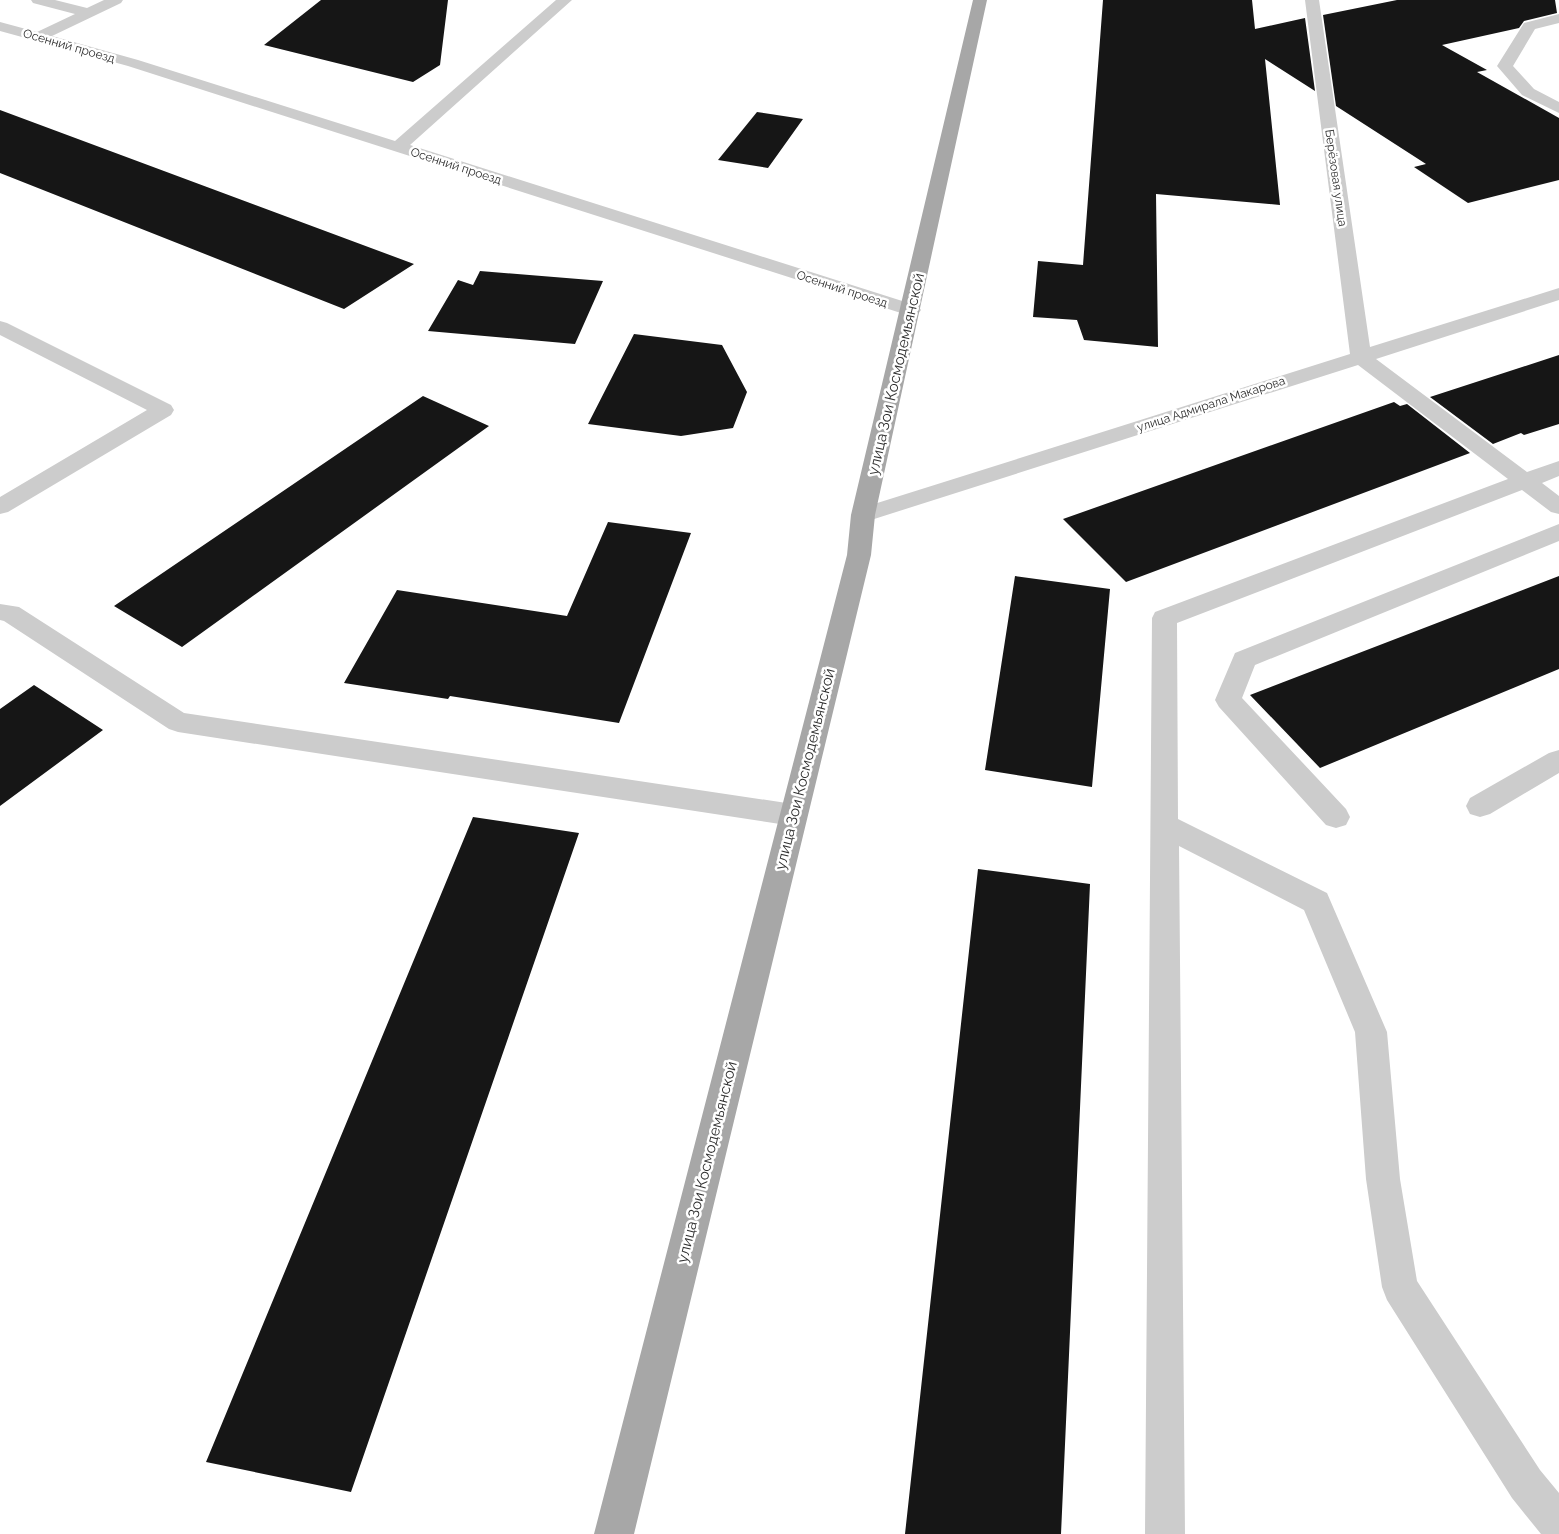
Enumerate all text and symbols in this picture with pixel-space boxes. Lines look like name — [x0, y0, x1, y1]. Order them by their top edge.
street label: Осенний проезд — [22, 26, 117, 66]
street label: Берёзовая улица — [1322, 129, 1350, 227]
street label: Осенний проезд — [409, 145, 503, 187]
street label: Осенний проезд — [795, 268, 889, 310]
street label: улица Зои Космодемьянской — [864, 271, 928, 477]
street label: улица Адмирала Макарова — [1135, 373, 1287, 435]
street label: улица Зои Космодемьянской — [771, 666, 839, 872]
street label: улица Зои Космодемьянской — [673, 1059, 741, 1265]

